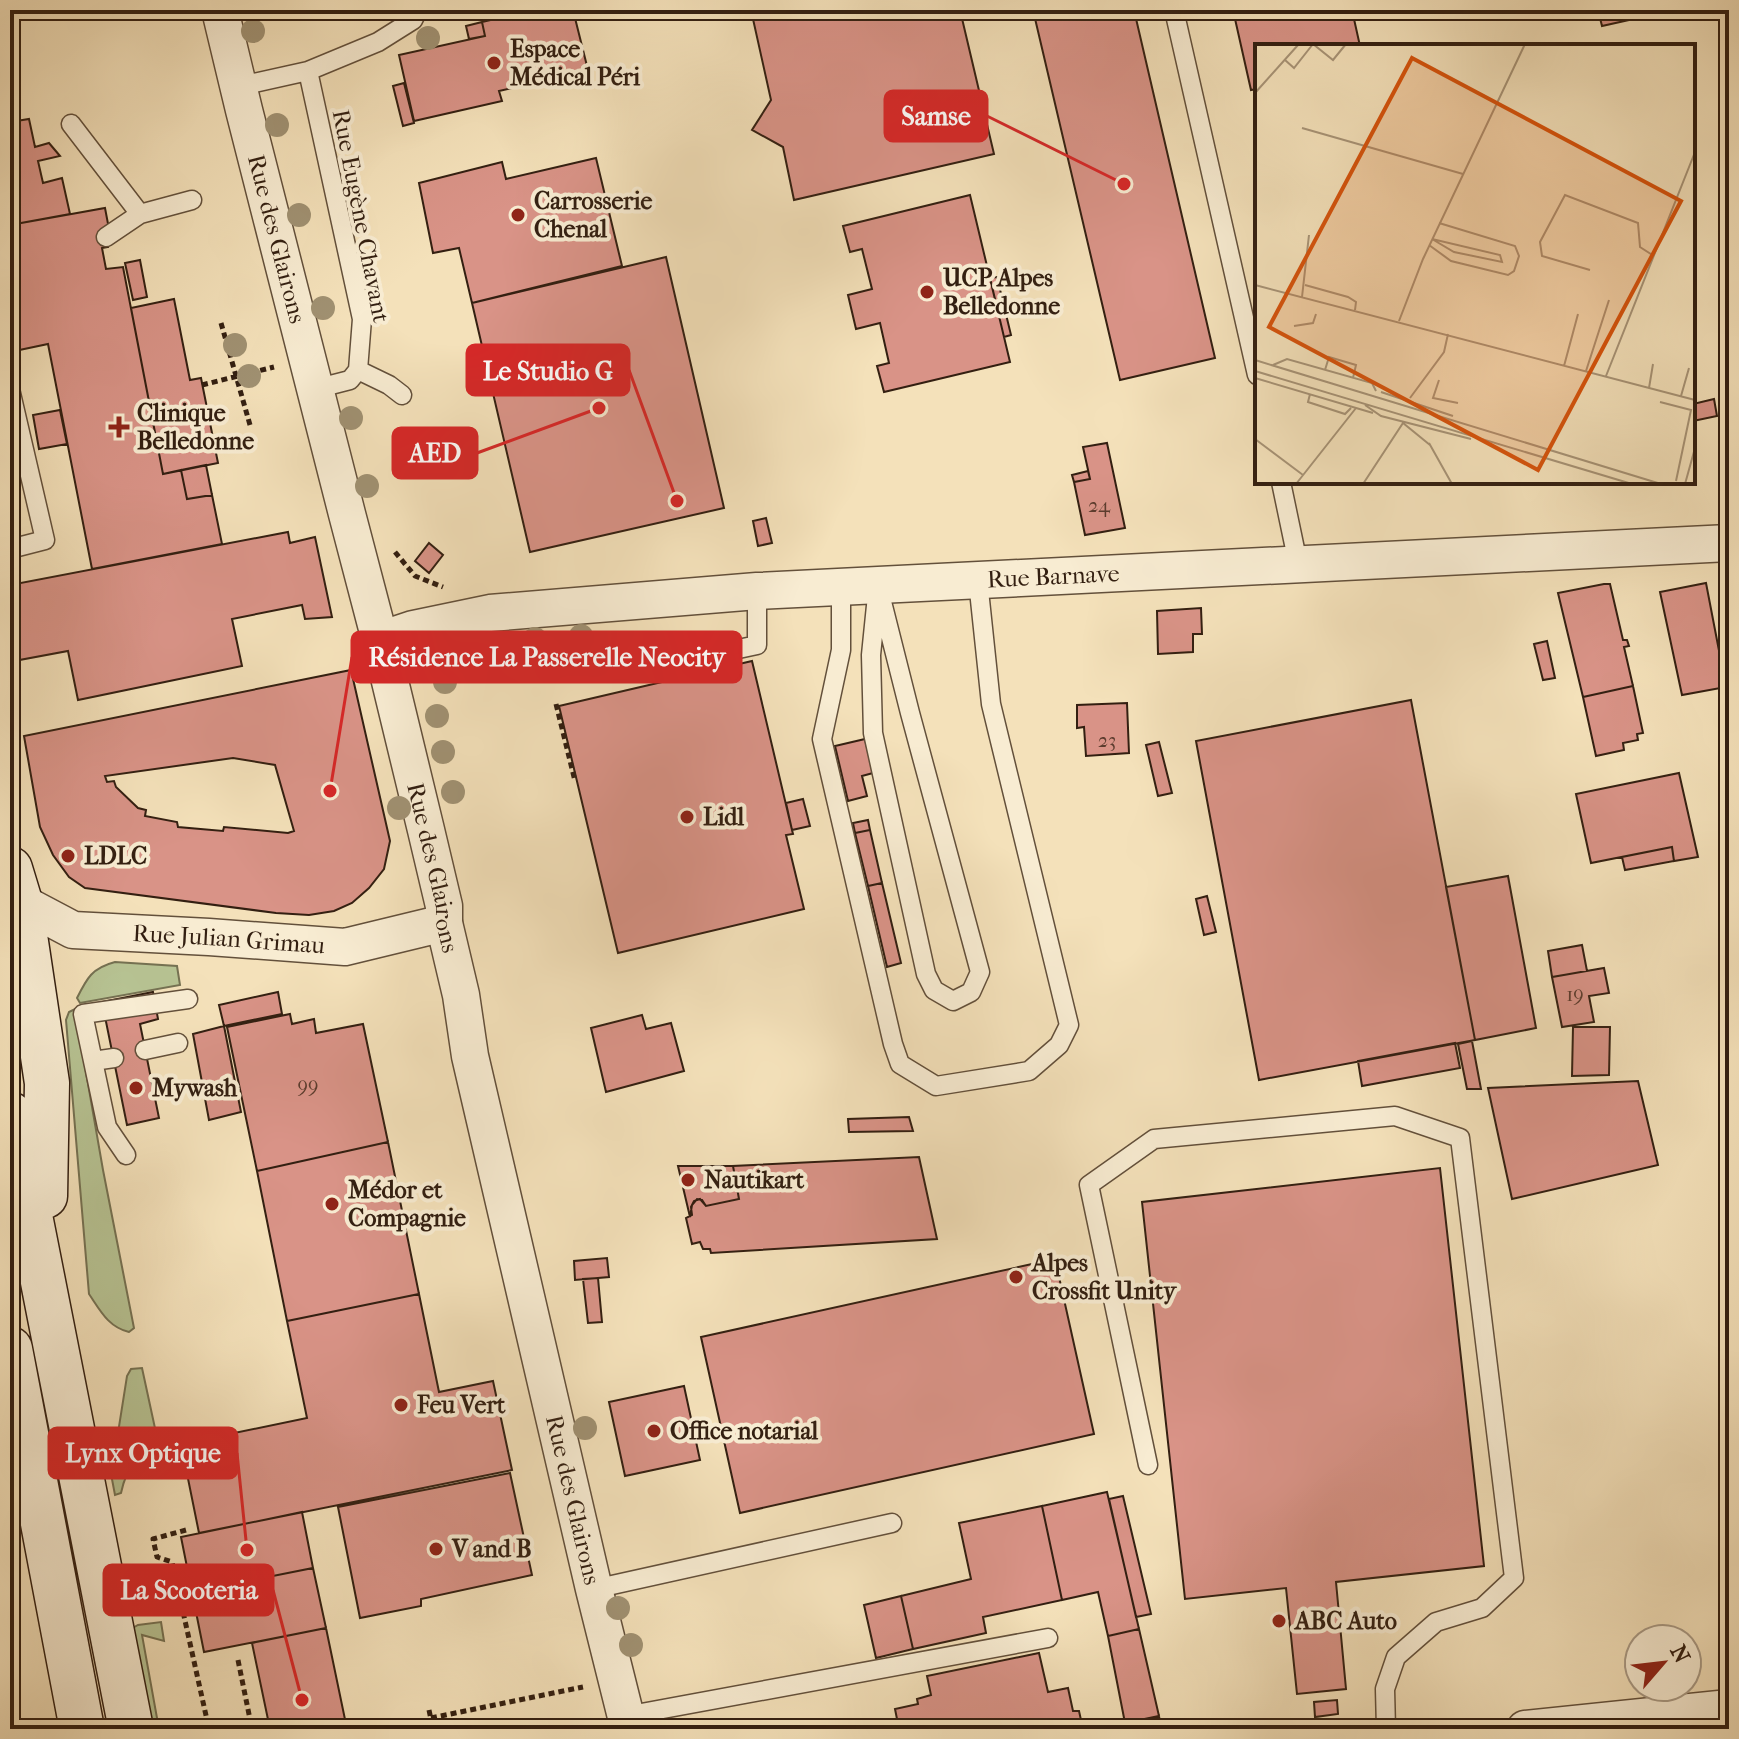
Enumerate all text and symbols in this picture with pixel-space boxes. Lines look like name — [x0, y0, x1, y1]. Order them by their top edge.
place label: Espace Médical Péri — [510, 35, 641, 91]
inset map — [1255, 44, 1695, 484]
marker: Espace Médical Péri — [485, 54, 503, 72]
callout: Samse — [885, 91, 987, 141]
text: Samse — [901, 101, 971, 132]
street label: Rue Eugène Chavant — [327, 107, 396, 325]
street label: Rue des Glairons — [242, 152, 312, 327]
place label: Carrosserie Chenal — [534, 187, 652, 243]
marker: Carrosserie Chenal — [509, 206, 527, 224]
place label: UCP Alpes Belledonne — [942, 264, 1060, 320]
marker: UCP Alpes Belledonne — [918, 283, 936, 301]
callout: Le Studio G — [467, 345, 629, 395]
text: Le Studio G — [483, 356, 613, 387]
place label: Clinique Belledonne — [137, 399, 254, 455]
marker: Clinique Belledonne — [108, 416, 130, 438]
callout: AED — [393, 428, 477, 478]
text: AED — [407, 438, 461, 469]
house number: 24 — [1088, 494, 1111, 517]
street label: Rue Barnave — [986, 559, 1120, 594]
callout: Résidence La Passerelle Neocity — [352, 632, 741, 682]
text: Résidence La Passerelle Neocity — [369, 642, 728, 673]
house number: 23 — [1098, 729, 1116, 752]
street label: Rue des Glairons — [401, 780, 465, 956]
place label: Lidl — [703, 803, 744, 831]
marker: Lidl — [678, 808, 696, 826]
place label: LDLC — [84, 842, 147, 870]
marker: LDLC — [59, 847, 77, 865]
street label: Rue Julian Grimau — [132, 919, 326, 960]
house number: 19 — [1566, 983, 1584, 1006]
place label: Mywash — [152, 1074, 238, 1102]
house number: 99 — [298, 1074, 318, 1097]
marker: Mywash — [127, 1079, 145, 1097]
place label: Nautikart — [704, 1166, 805, 1194]
marker: Nautikart — [679, 1171, 697, 1189]
place label: Médor et Compagnie — [348, 1176, 466, 1232]
marker: Médor et Compagnie — [323, 1195, 341, 1213]
place label: Alpes Crossfit Unity — [1030, 1249, 1177, 1305]
marker: Alpes Crossfit Unity — [1007, 1268, 1025, 1286]
place label: Feu Vert — [416, 1391, 506, 1419]
marker: Feu Vert — [392, 1396, 410, 1414]
street label: Rue des Glairons — [540, 1412, 607, 1588]
place label: Office notarial — [670, 1417, 818, 1445]
marker: Office notarial — [645, 1422, 663, 1440]
callout: Lynx Optique — [49, 1428, 237, 1478]
text: Lynx Optique — [65, 1438, 221, 1469]
place label: V and B — [451, 1535, 532, 1563]
marker: V and B — [427, 1540, 445, 1558]
callout: La Scooteria — [104, 1565, 273, 1615]
text: La Scooteria — [120, 1575, 259, 1606]
place label: ABC Auto — [1293, 1607, 1397, 1635]
marker: ABC Auto — [1270, 1612, 1288, 1630]
north arrow — [1623, 1623, 1703, 1703]
text: N — [1664, 1641, 1695, 1668]

